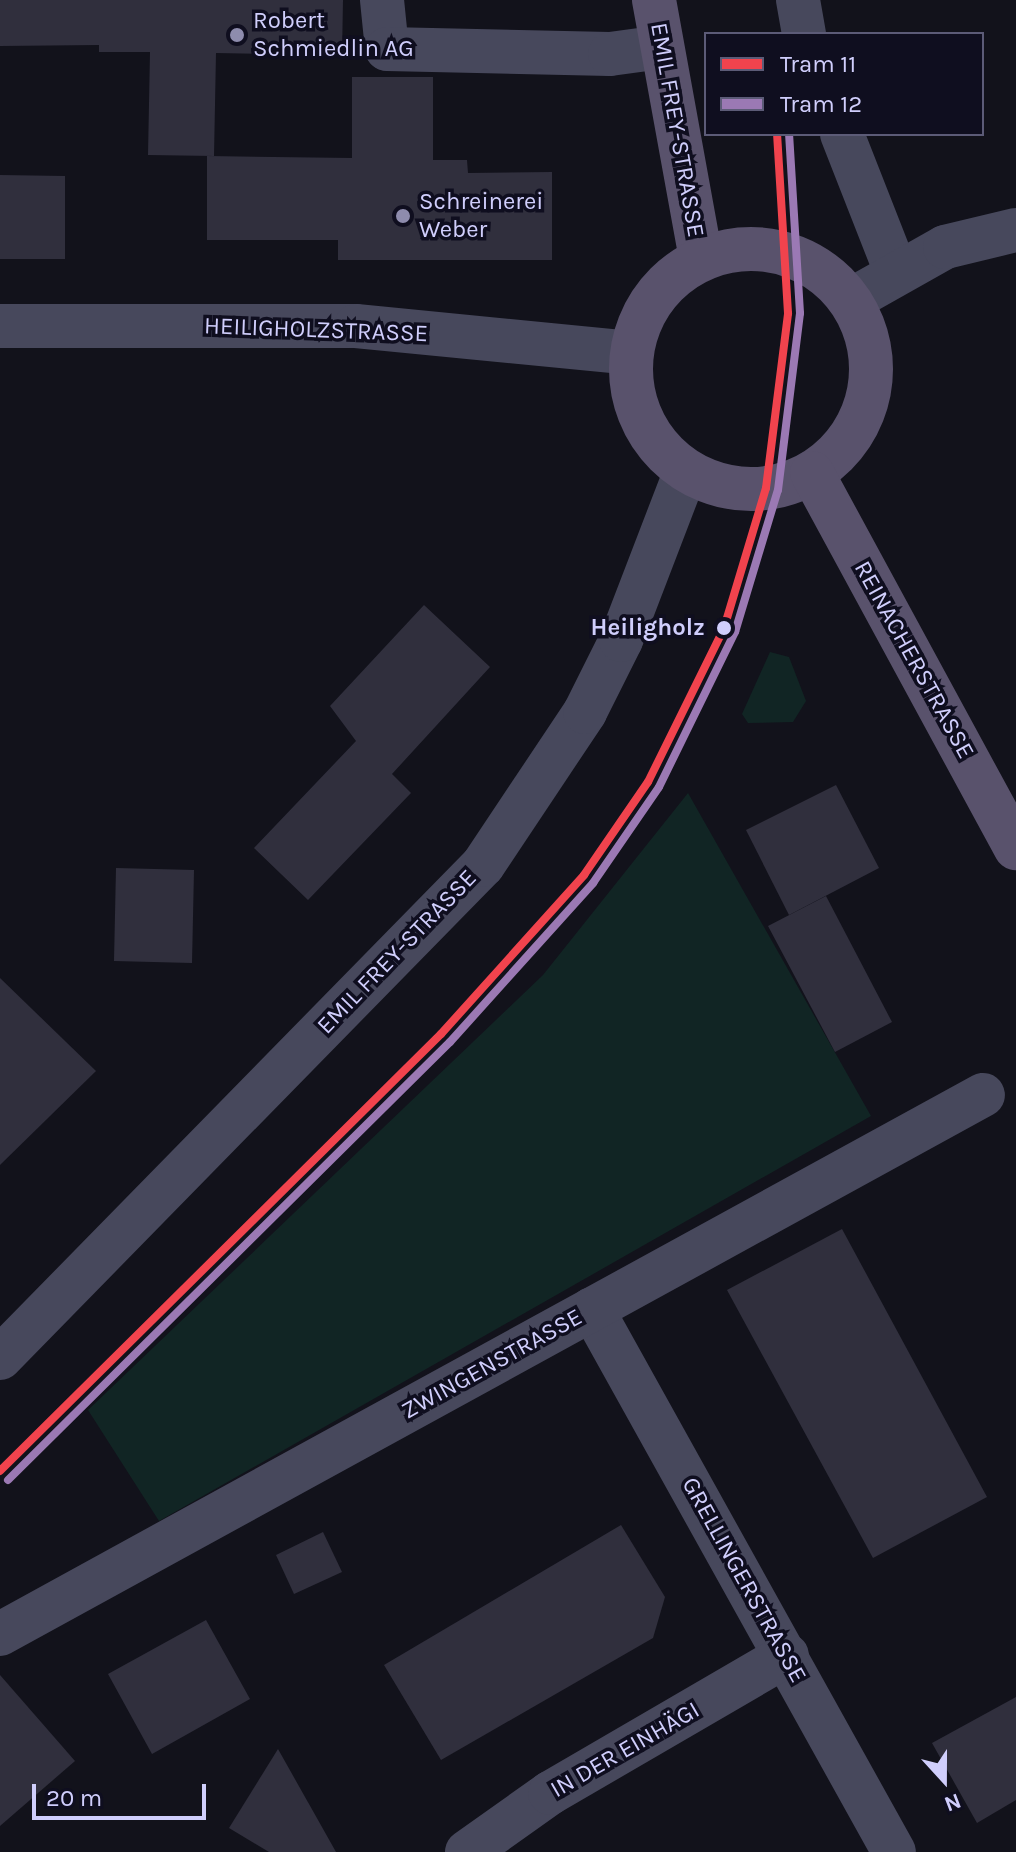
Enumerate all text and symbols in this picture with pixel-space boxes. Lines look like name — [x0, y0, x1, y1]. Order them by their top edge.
place label: Robert Schmiedlin AG — [253, 7, 414, 63]
street label: EMIL FREY-STRASSE — [644, 21, 710, 239]
marker: Robert Schmiedlin AG — [228, 26, 246, 44]
legend — [704, 32, 984, 136]
text: Tram 11 — [780, 50, 856, 78]
text: Tram 12 — [780, 90, 862, 118]
place label: Schreinerei Weber — [419, 188, 543, 244]
marker: Schreinerei Weber — [394, 207, 412, 225]
street label: HEILIGHOLZSTRASSE — [204, 312, 428, 348]
street label: REINACHERSTRASSE — [848, 556, 980, 764]
place label: Heiligholz — [591, 614, 705, 642]
marker: Heiligholz — [712, 616, 736, 640]
street label: EMIL FREY-STRASSE — [311, 864, 483, 1040]
street label: ZWINGENSTRASSE — [397, 1303, 587, 1425]
street label: GRELLINGERSTRASSE — [676, 1472, 812, 1688]
street label: IN DER EINHÄGI — [545, 1696, 705, 1804]
north arrow — [904, 1740, 984, 1820]
scale bar — [36, 1768, 210, 1818]
text: 20 m — [46, 1784, 102, 1812]
text: N — [941, 1787, 965, 1817]

